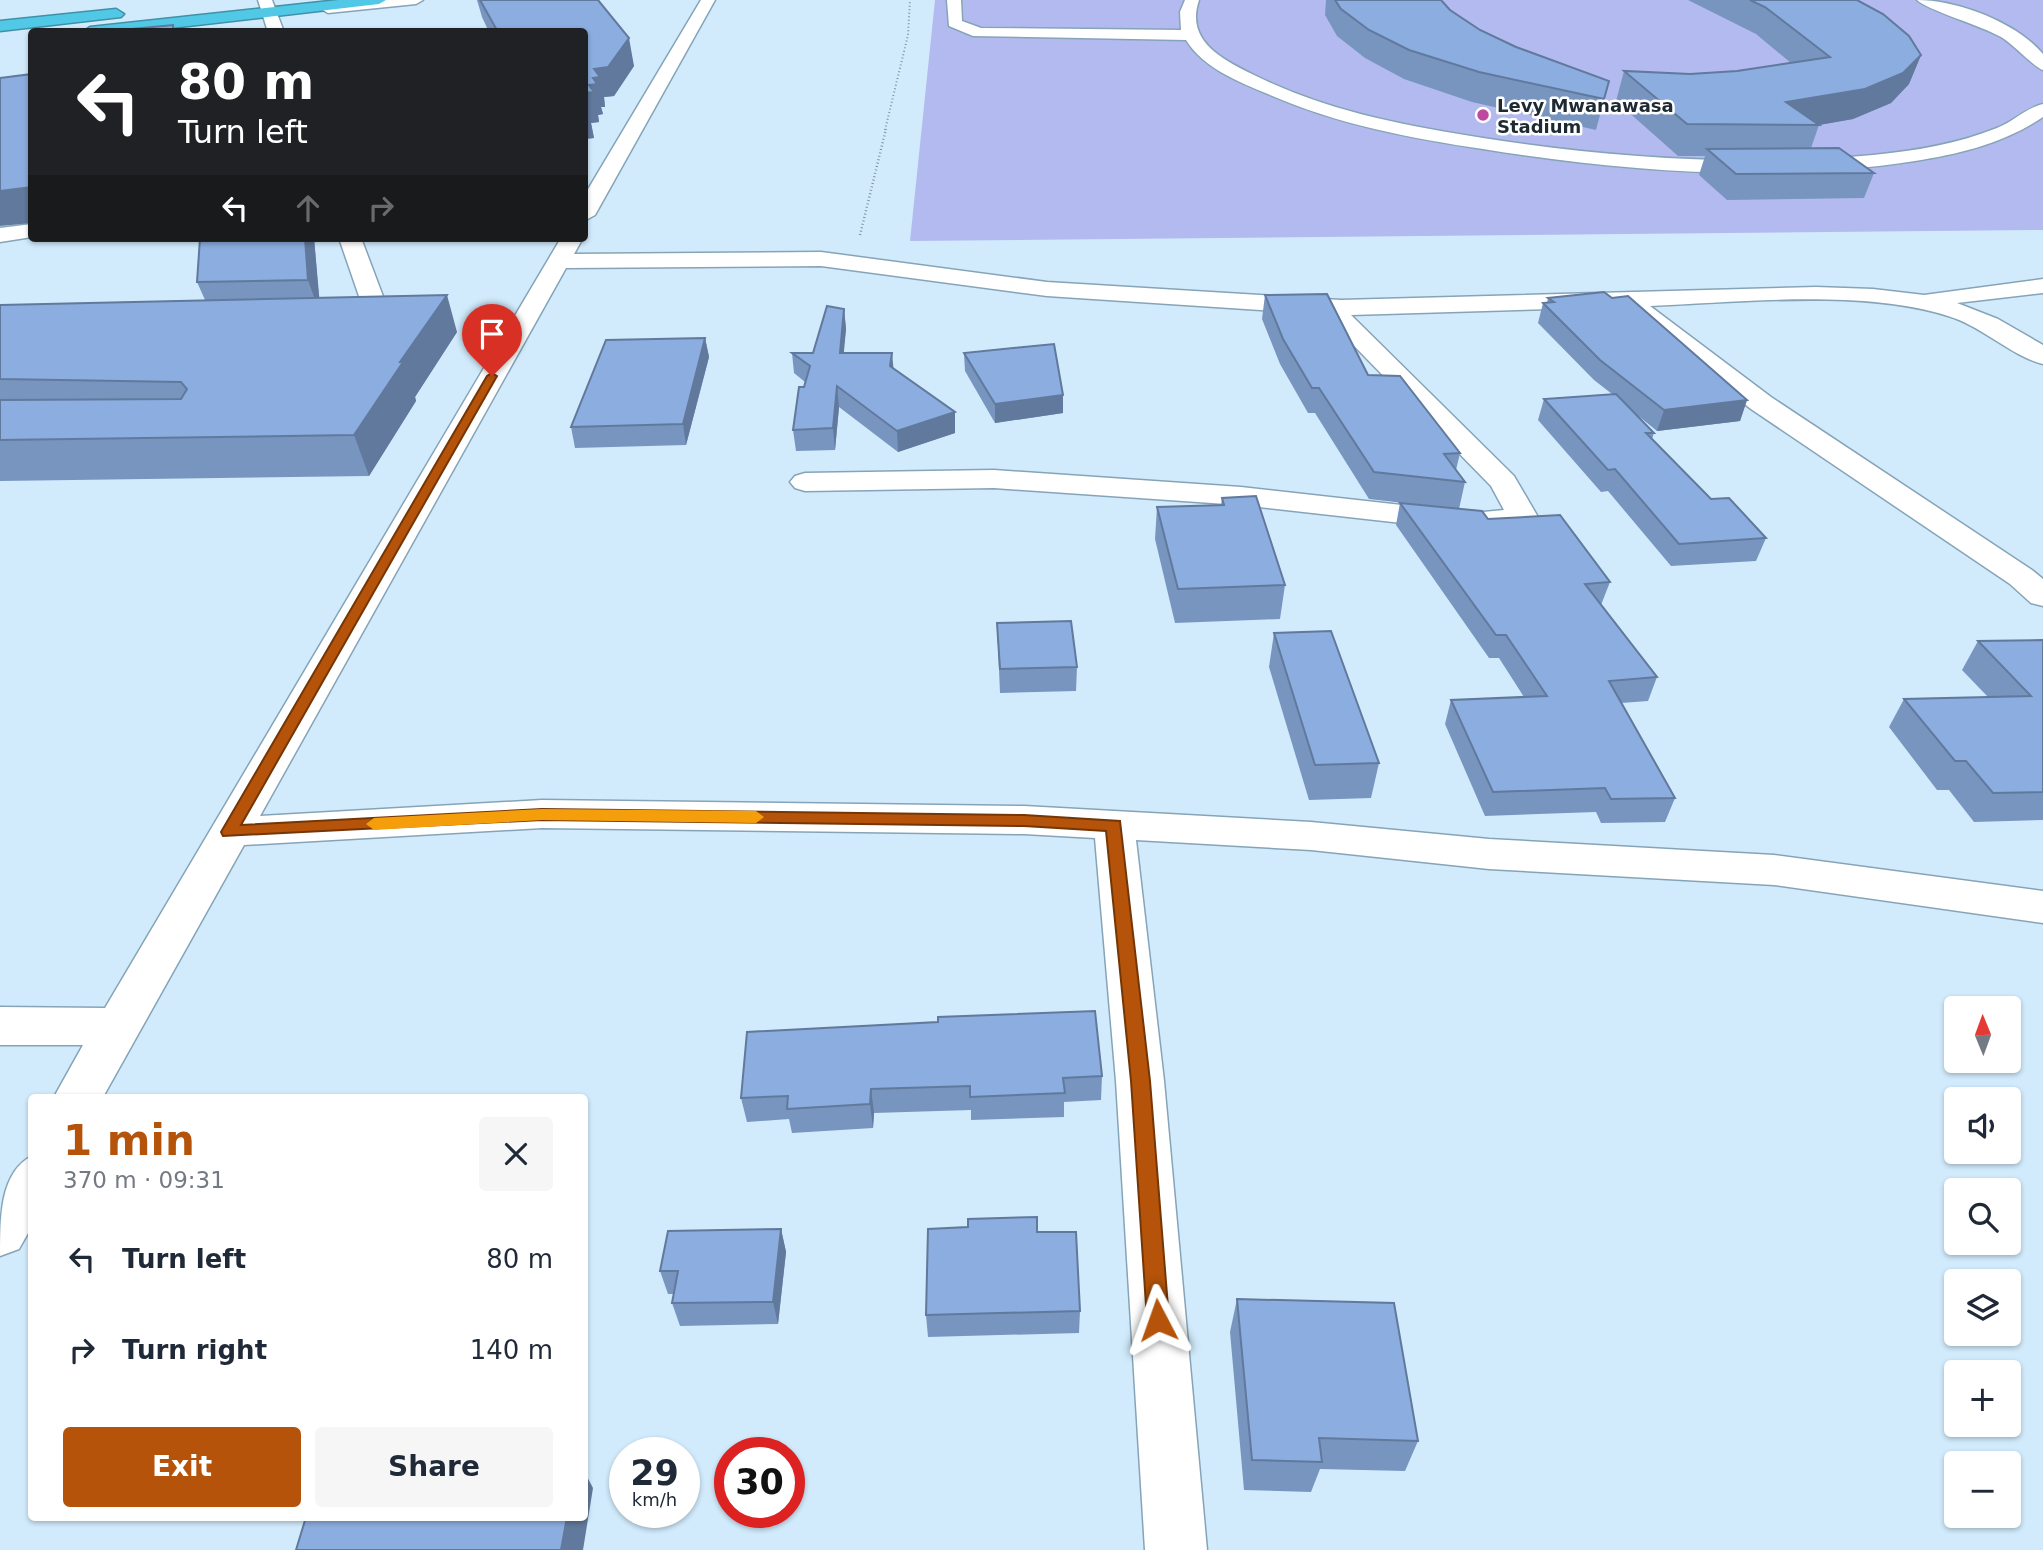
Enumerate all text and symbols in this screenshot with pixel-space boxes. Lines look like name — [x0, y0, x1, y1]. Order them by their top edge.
text: 80 m — [178, 54, 314, 111]
icon: left — [63, 56, 154, 147]
place label: Levy Mwanawasa Stadium — [1497, 95, 1674, 137]
marker: Levy Mwanawasa Stadium — [1475, 107, 1491, 123]
text: Turn left — [178, 113, 308, 151]
icon: left — [216, 189, 254, 227]
icon: ahead — [289, 189, 327, 227]
icon: right — [362, 189, 400, 227]
pin — [462, 304, 522, 376]
icon: arrive — [473, 315, 511, 353]
north arrow — [1944, 996, 2021, 1073]
map controls — [1944, 996, 2021, 1528]
button: sound — [1944, 1087, 2021, 1164]
text: 1 min — [63, 1116, 195, 1165]
button: close — [479, 1117, 553, 1191]
text: 370 m · 09:31 — [63, 1167, 225, 1193]
button: search — [1944, 1178, 2021, 1255]
icon: left — [63, 1240, 101, 1278]
text: Turn left — [122, 1244, 246, 1274]
text: 80 m — [486, 1244, 553, 1274]
button: layers — [1944, 1269, 2021, 1346]
position arrow — [1121, 1283, 1195, 1357]
icon: right — [63, 1331, 101, 1369]
text: Turn right — [122, 1335, 267, 1365]
text: 140 m — [470, 1335, 553, 1365]
button: + — [1944, 1360, 2021, 1437]
button: Exit — [63, 1427, 301, 1507]
button: Share — [315, 1427, 553, 1507]
speed limit sign: 30 — [714, 1437, 805, 1528]
button: − — [1944, 1451, 2021, 1528]
text: 29 — [630, 1453, 679, 1493]
text: km/h — [632, 1489, 677, 1510]

